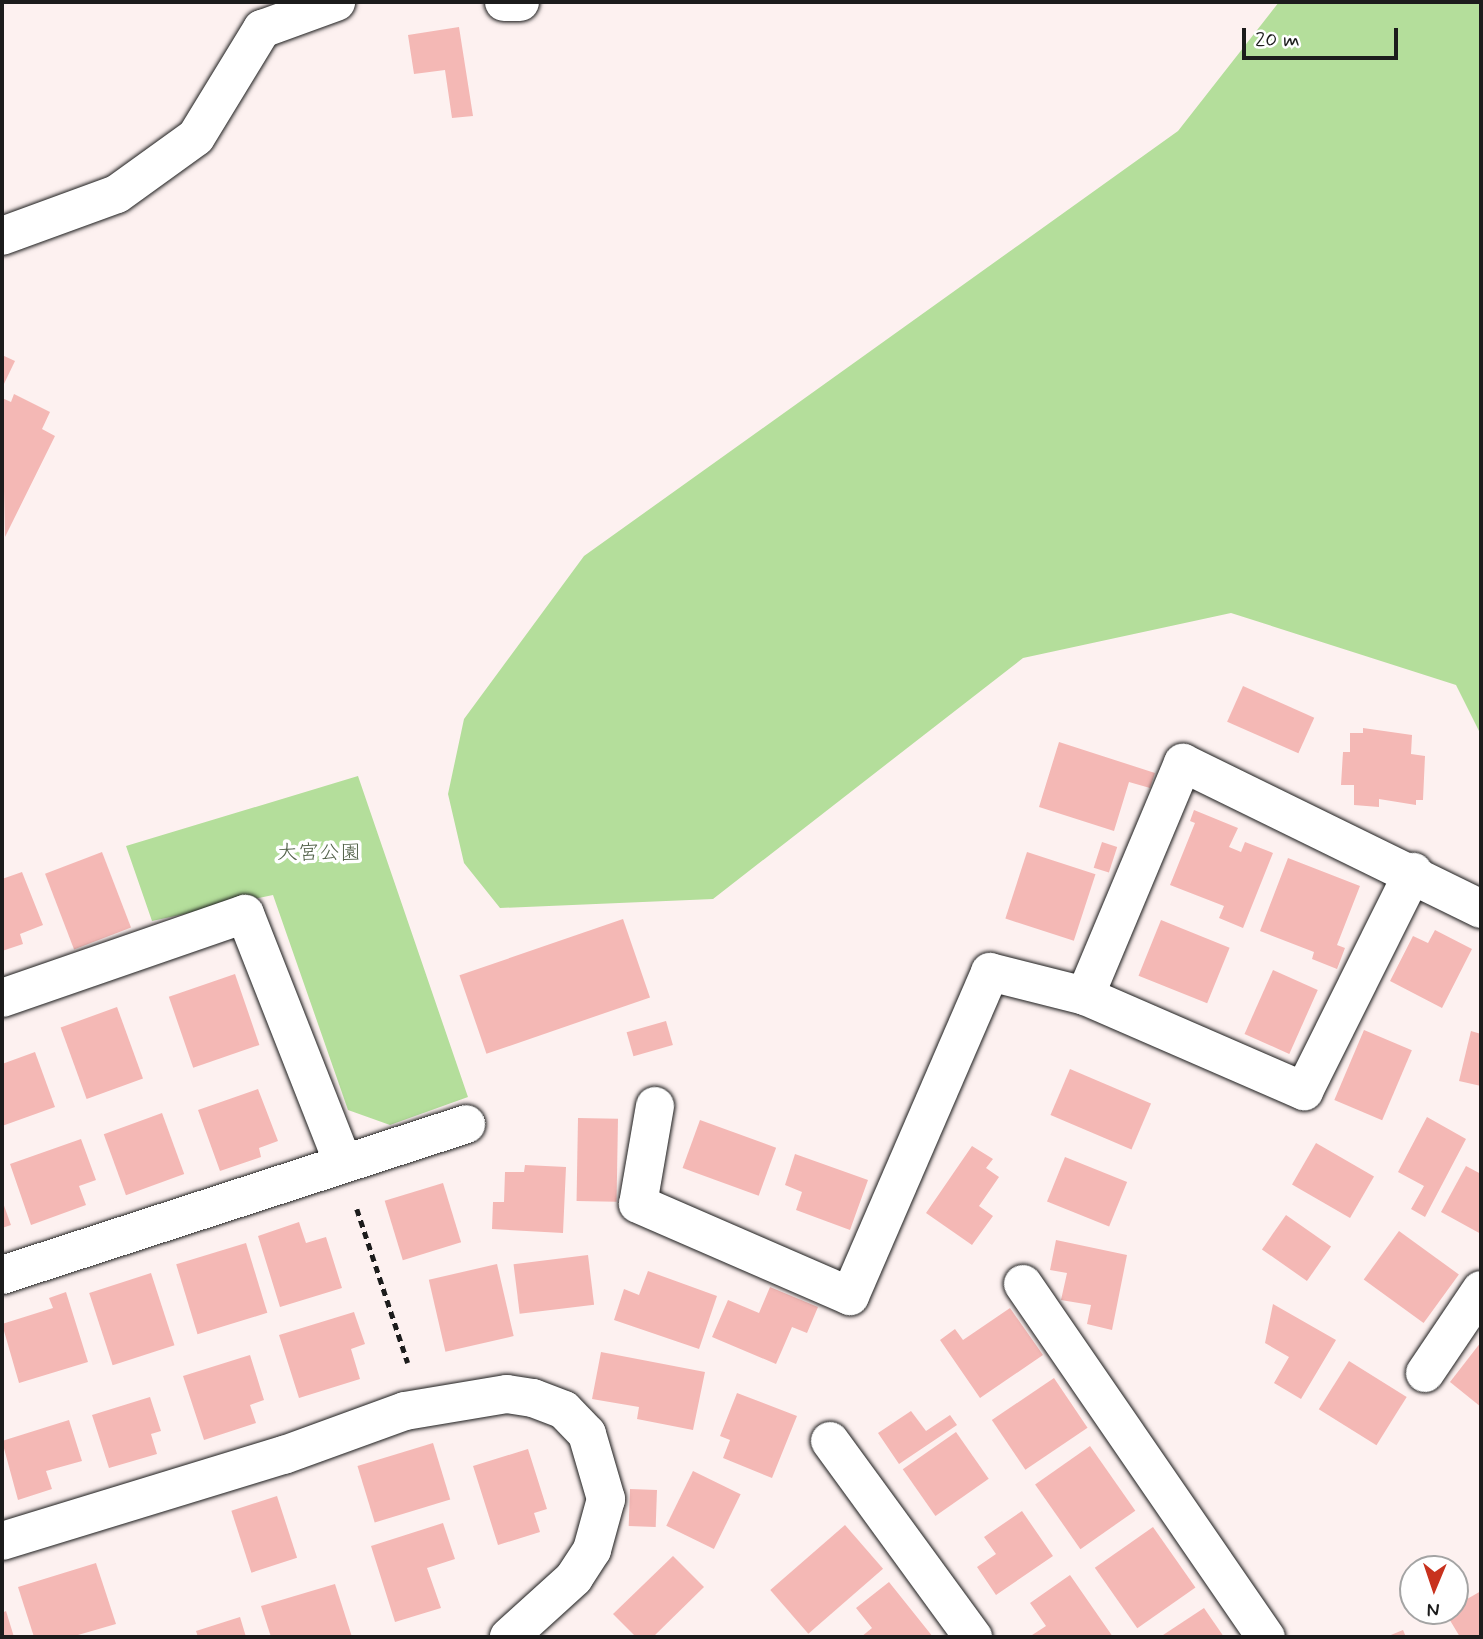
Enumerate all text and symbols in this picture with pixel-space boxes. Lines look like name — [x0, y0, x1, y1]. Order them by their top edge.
scale bar — [1245, 14, 1401, 58]
text: 20 m — [1255, 26, 1300, 54]
park label: 大宮公園 — [277, 840, 361, 866]
north arrow — [1399, 1555, 1469, 1625]
text: N — [1427, 1597, 1440, 1622]

